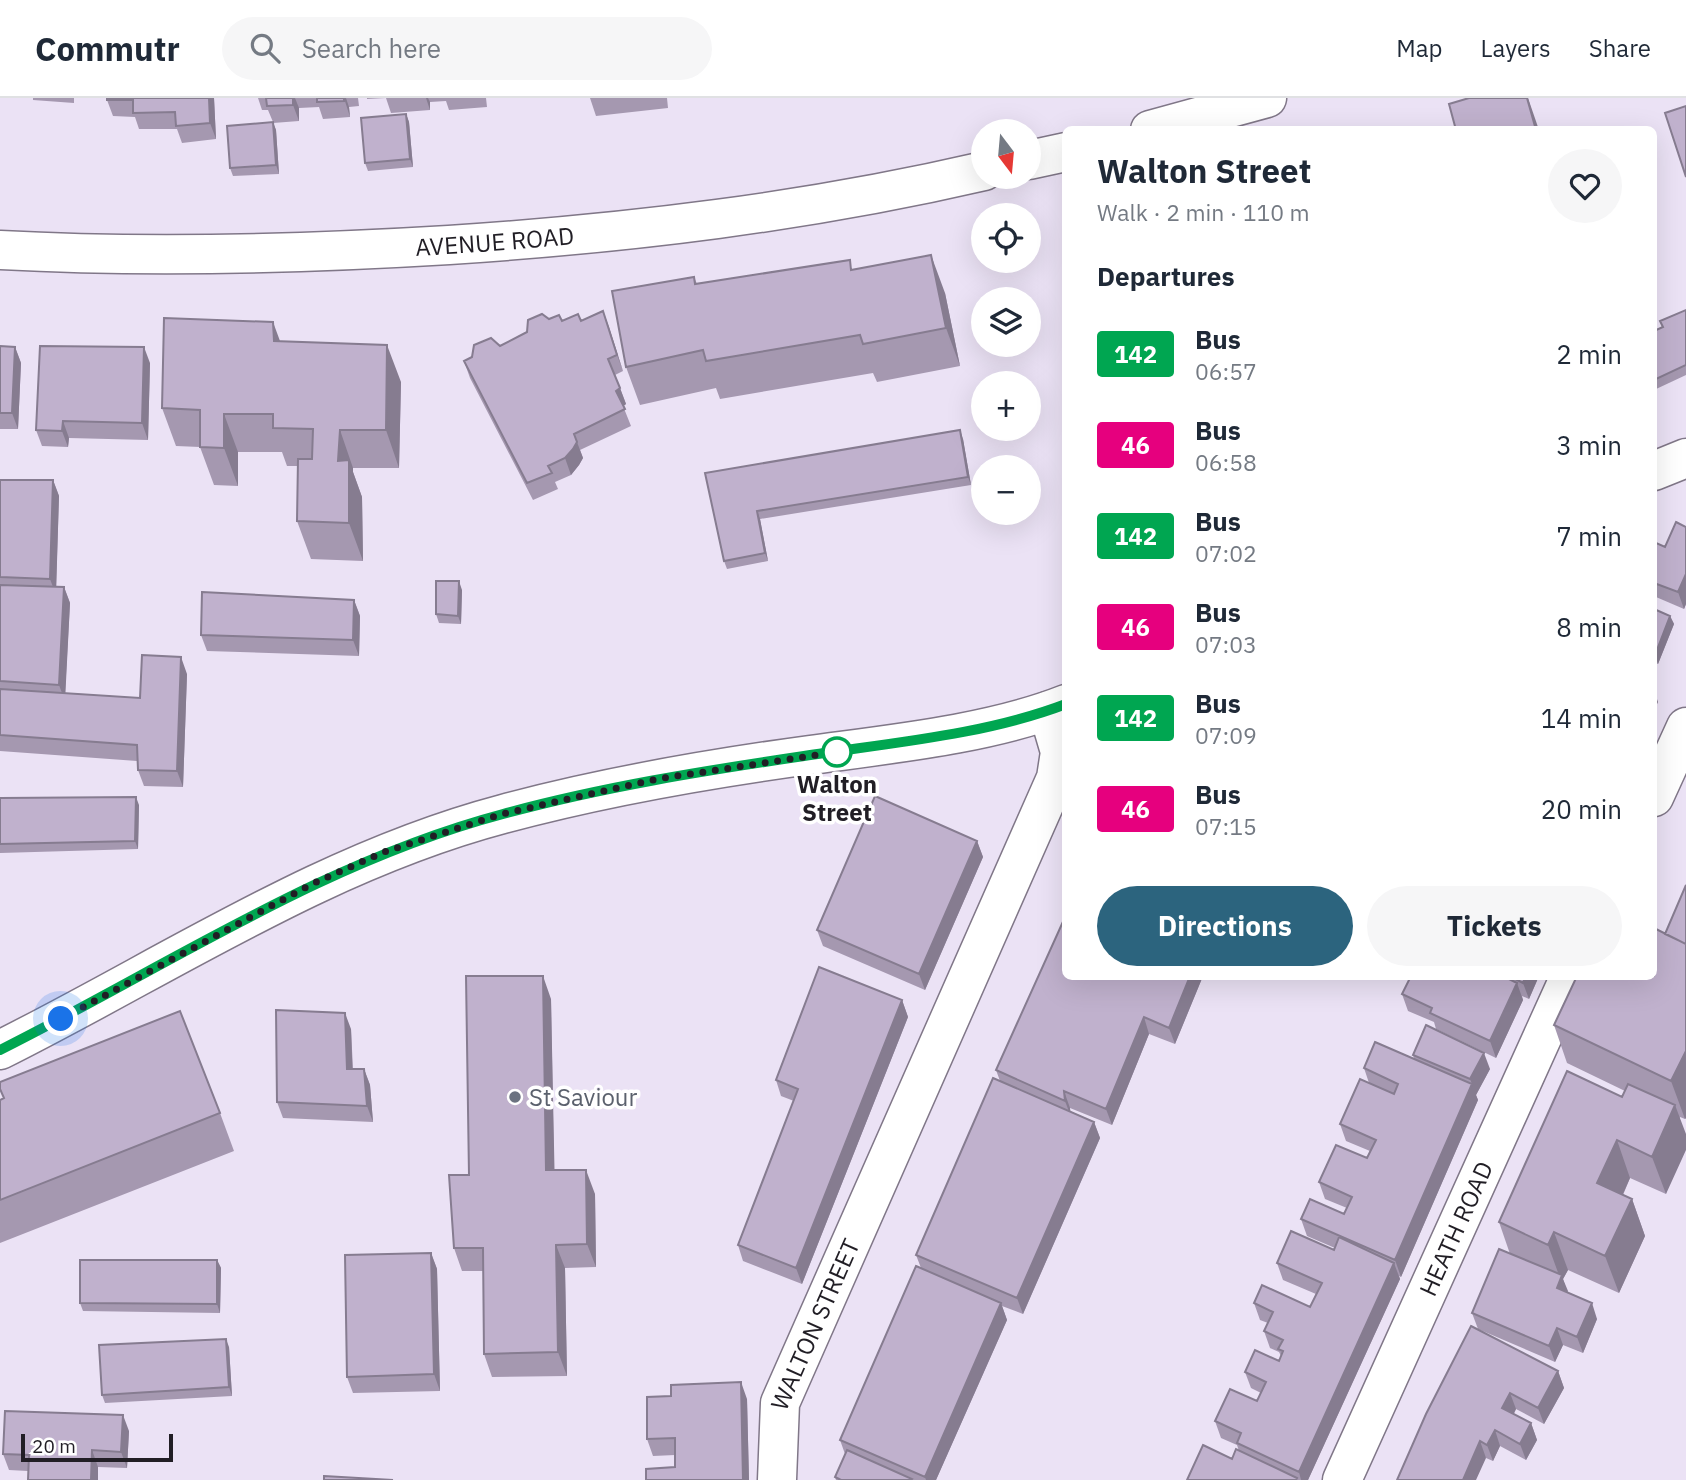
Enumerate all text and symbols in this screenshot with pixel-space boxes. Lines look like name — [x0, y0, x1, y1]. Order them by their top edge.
search box — [222, 17, 712, 80]
text: Commutr — [35, 27, 180, 70]
icon: search — [246, 29, 284, 67]
text: Search here — [302, 31, 441, 65]
text: Map — [1396, 32, 1443, 64]
text: Layers — [1481, 32, 1551, 64]
text: Share — [1589, 32, 1651, 64]
north arrow — [971, 119, 1041, 189]
map controls — [971, 119, 1041, 525]
text: Walton Street — [1097, 149, 1311, 192]
button: heart — [1548, 149, 1622, 223]
text: Walk · 2 min · 110 m — [1097, 197, 1310, 227]
button: locate — [971, 203, 1041, 273]
street label: AVENUE ROAD — [414, 219, 575, 263]
text: Departures — [1097, 259, 1235, 293]
button: layers — [971, 287, 1041, 357]
text: Bus — [1195, 322, 1241, 356]
text: 2 min — [1556, 337, 1622, 371]
text: 142 — [1114, 338, 1157, 370]
text: 06:57 — [1195, 356, 1257, 386]
button: + — [971, 371, 1041, 441]
text: Bus — [1195, 413, 1241, 447]
text: 3 min — [1556, 428, 1622, 462]
text: 46 — [1121, 429, 1150, 461]
text: 06:58 — [1195, 447, 1257, 477]
button: − — [971, 455, 1041, 525]
text: Bus — [1195, 504, 1241, 538]
text: 7 min — [1556, 519, 1622, 553]
text: 142 — [1114, 520, 1157, 552]
text: 07:02 — [1195, 538, 1257, 568]
text: Bus — [1195, 595, 1241, 629]
text: 8 min — [1556, 610, 1622, 644]
text: 46 — [1121, 611, 1150, 643]
text: 07:03 — [1195, 629, 1257, 659]
text: Bus — [1195, 686, 1241, 720]
text: 14 min — [1541, 701, 1622, 735]
text: 142 — [1114, 702, 1157, 734]
text: 07:09 — [1195, 720, 1257, 750]
marker: Walton Street — [822, 737, 852, 767]
place label: Walton Street — [797, 768, 877, 828]
text: Bus — [1195, 777, 1241, 811]
text: 20 min — [1541, 792, 1622, 826]
text: 46 — [1121, 793, 1150, 825]
text: 07:15 — [1195, 811, 1257, 841]
button: Directions — [1097, 886, 1353, 966]
button: Tickets — [1367, 886, 1622, 966]
your location — [43, 1001, 78, 1036]
place label: St Saviour — [529, 1081, 637, 1113]
marker: St Saviour — [507, 1089, 523, 1105]
street label: HEATH ROAD — [1411, 1156, 1500, 1301]
street label: WALTON STREET — [763, 1233, 867, 1415]
scale bar — [21, 1431, 173, 1463]
text: 20 m — [32, 1434, 76, 1458]

